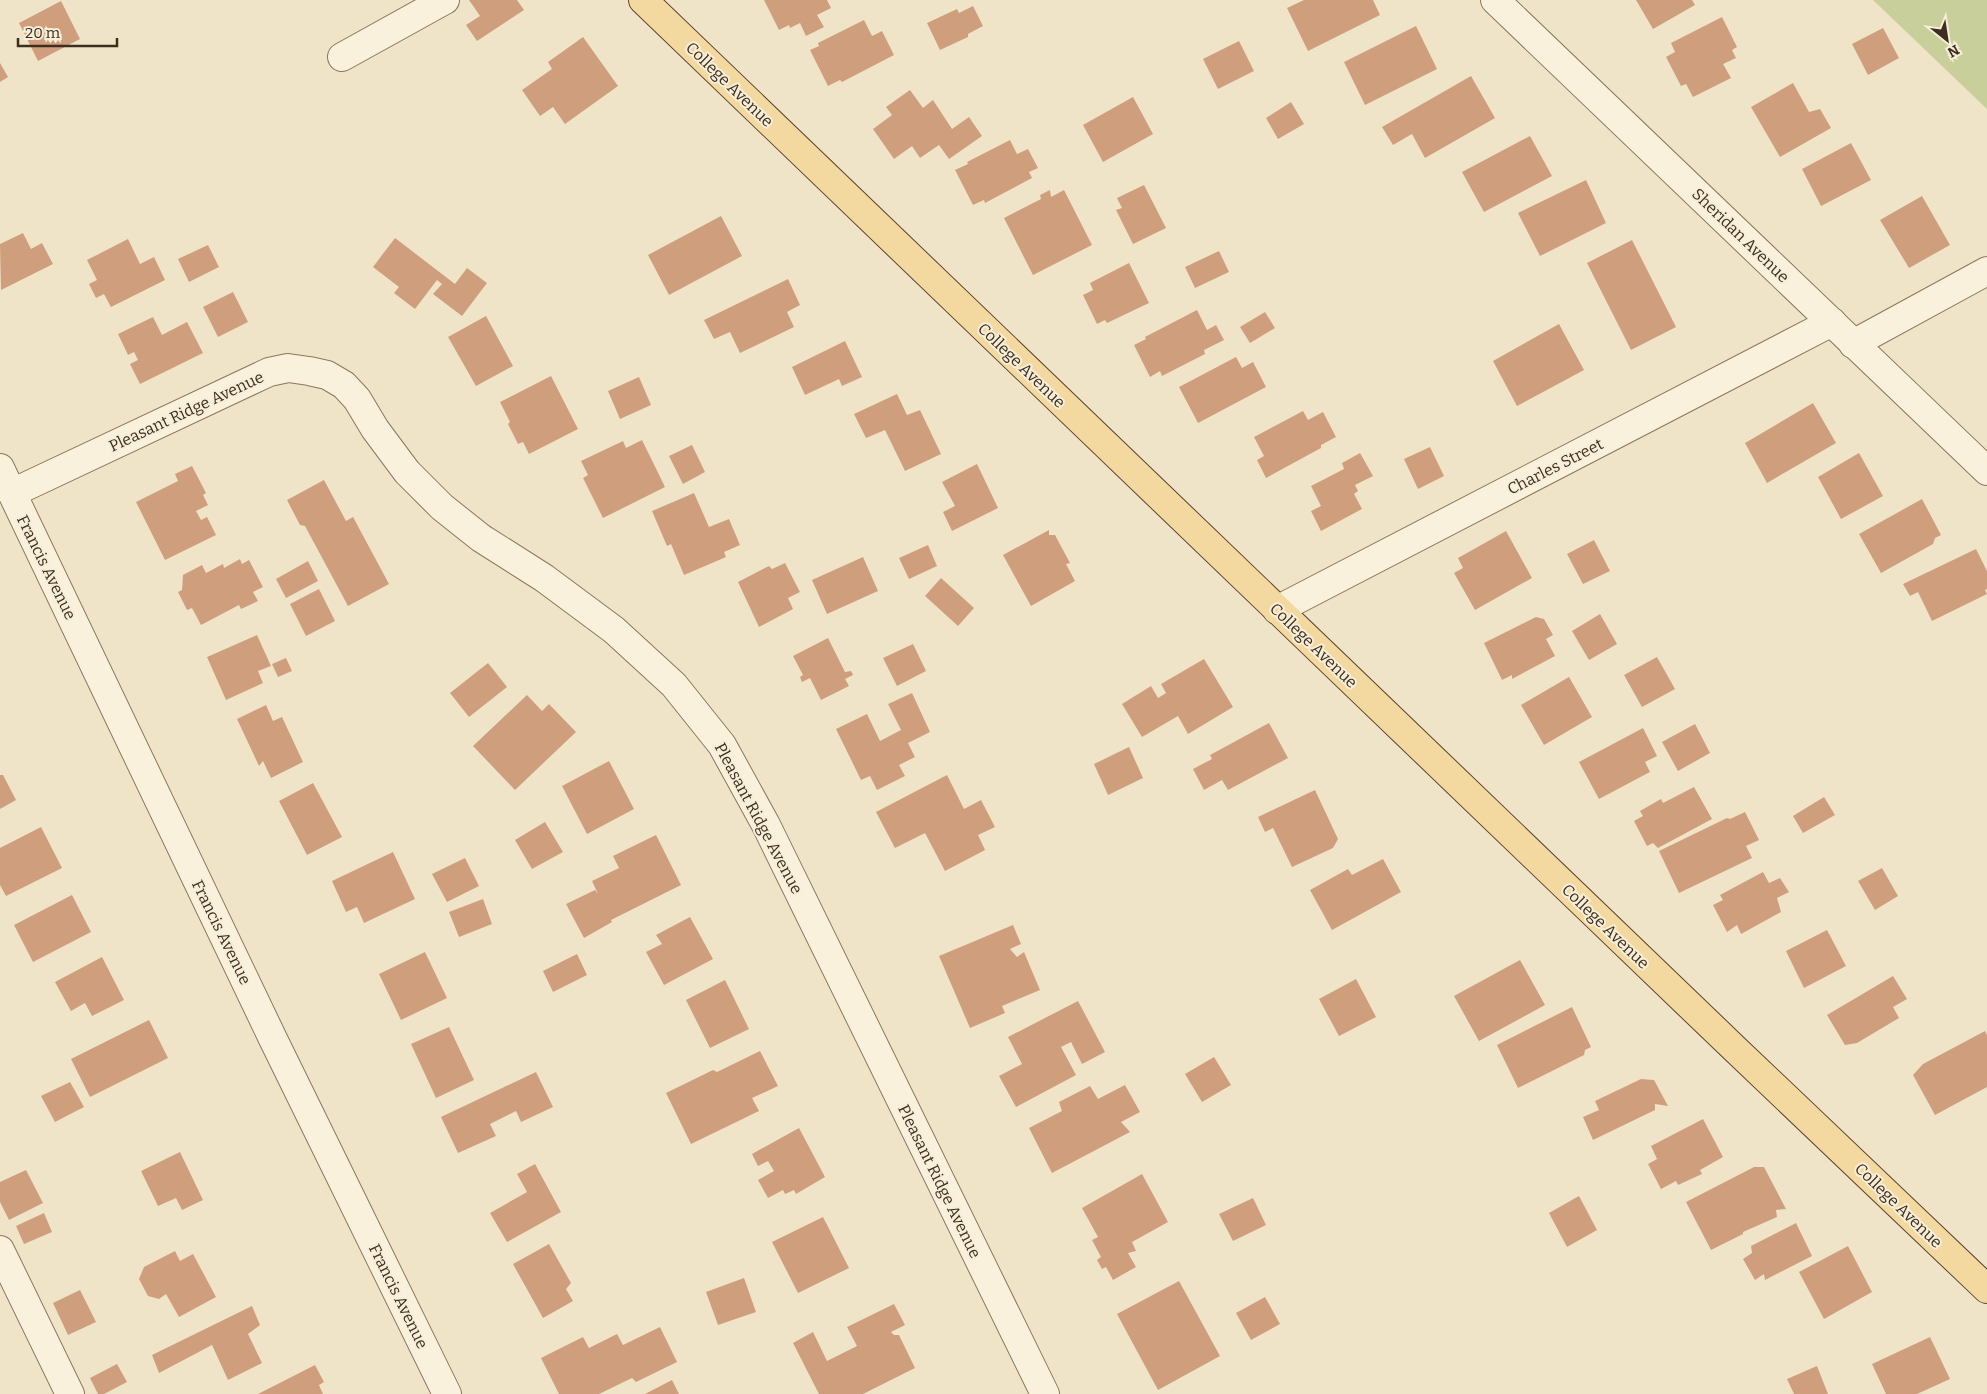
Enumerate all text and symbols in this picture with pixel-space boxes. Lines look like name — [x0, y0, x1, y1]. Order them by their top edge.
scale bar — [18, 15, 116, 47]
north arrow — [1922, 15, 1972, 65]
text: 20 m — [25, 24, 61, 42]
street label: College Avenue — [682, 38, 777, 131]
text: N — [1944, 41, 1962, 61]
street label: Sheridan Avenue — [1688, 184, 1793, 286]
street label: College Avenue — [974, 319, 1069, 412]
street label: Pleasant Ridge Avenue — [106, 367, 267, 456]
street label: Charles Street — [1504, 434, 1606, 499]
street label: Francis Avenue — [13, 512, 80, 623]
street label: College Avenue — [1266, 599, 1361, 692]
street label: Pleasant Ridge Avenue — [711, 739, 806, 897]
street label: Francis Avenue — [188, 877, 255, 988]
street label: College Avenue — [1558, 880, 1653, 973]
street label: Pleasant Ridge Avenue — [894, 1101, 985, 1261]
street label: College Avenue — [1851, 1159, 1946, 1252]
street label: Francis Avenue — [365, 1241, 432, 1352]

